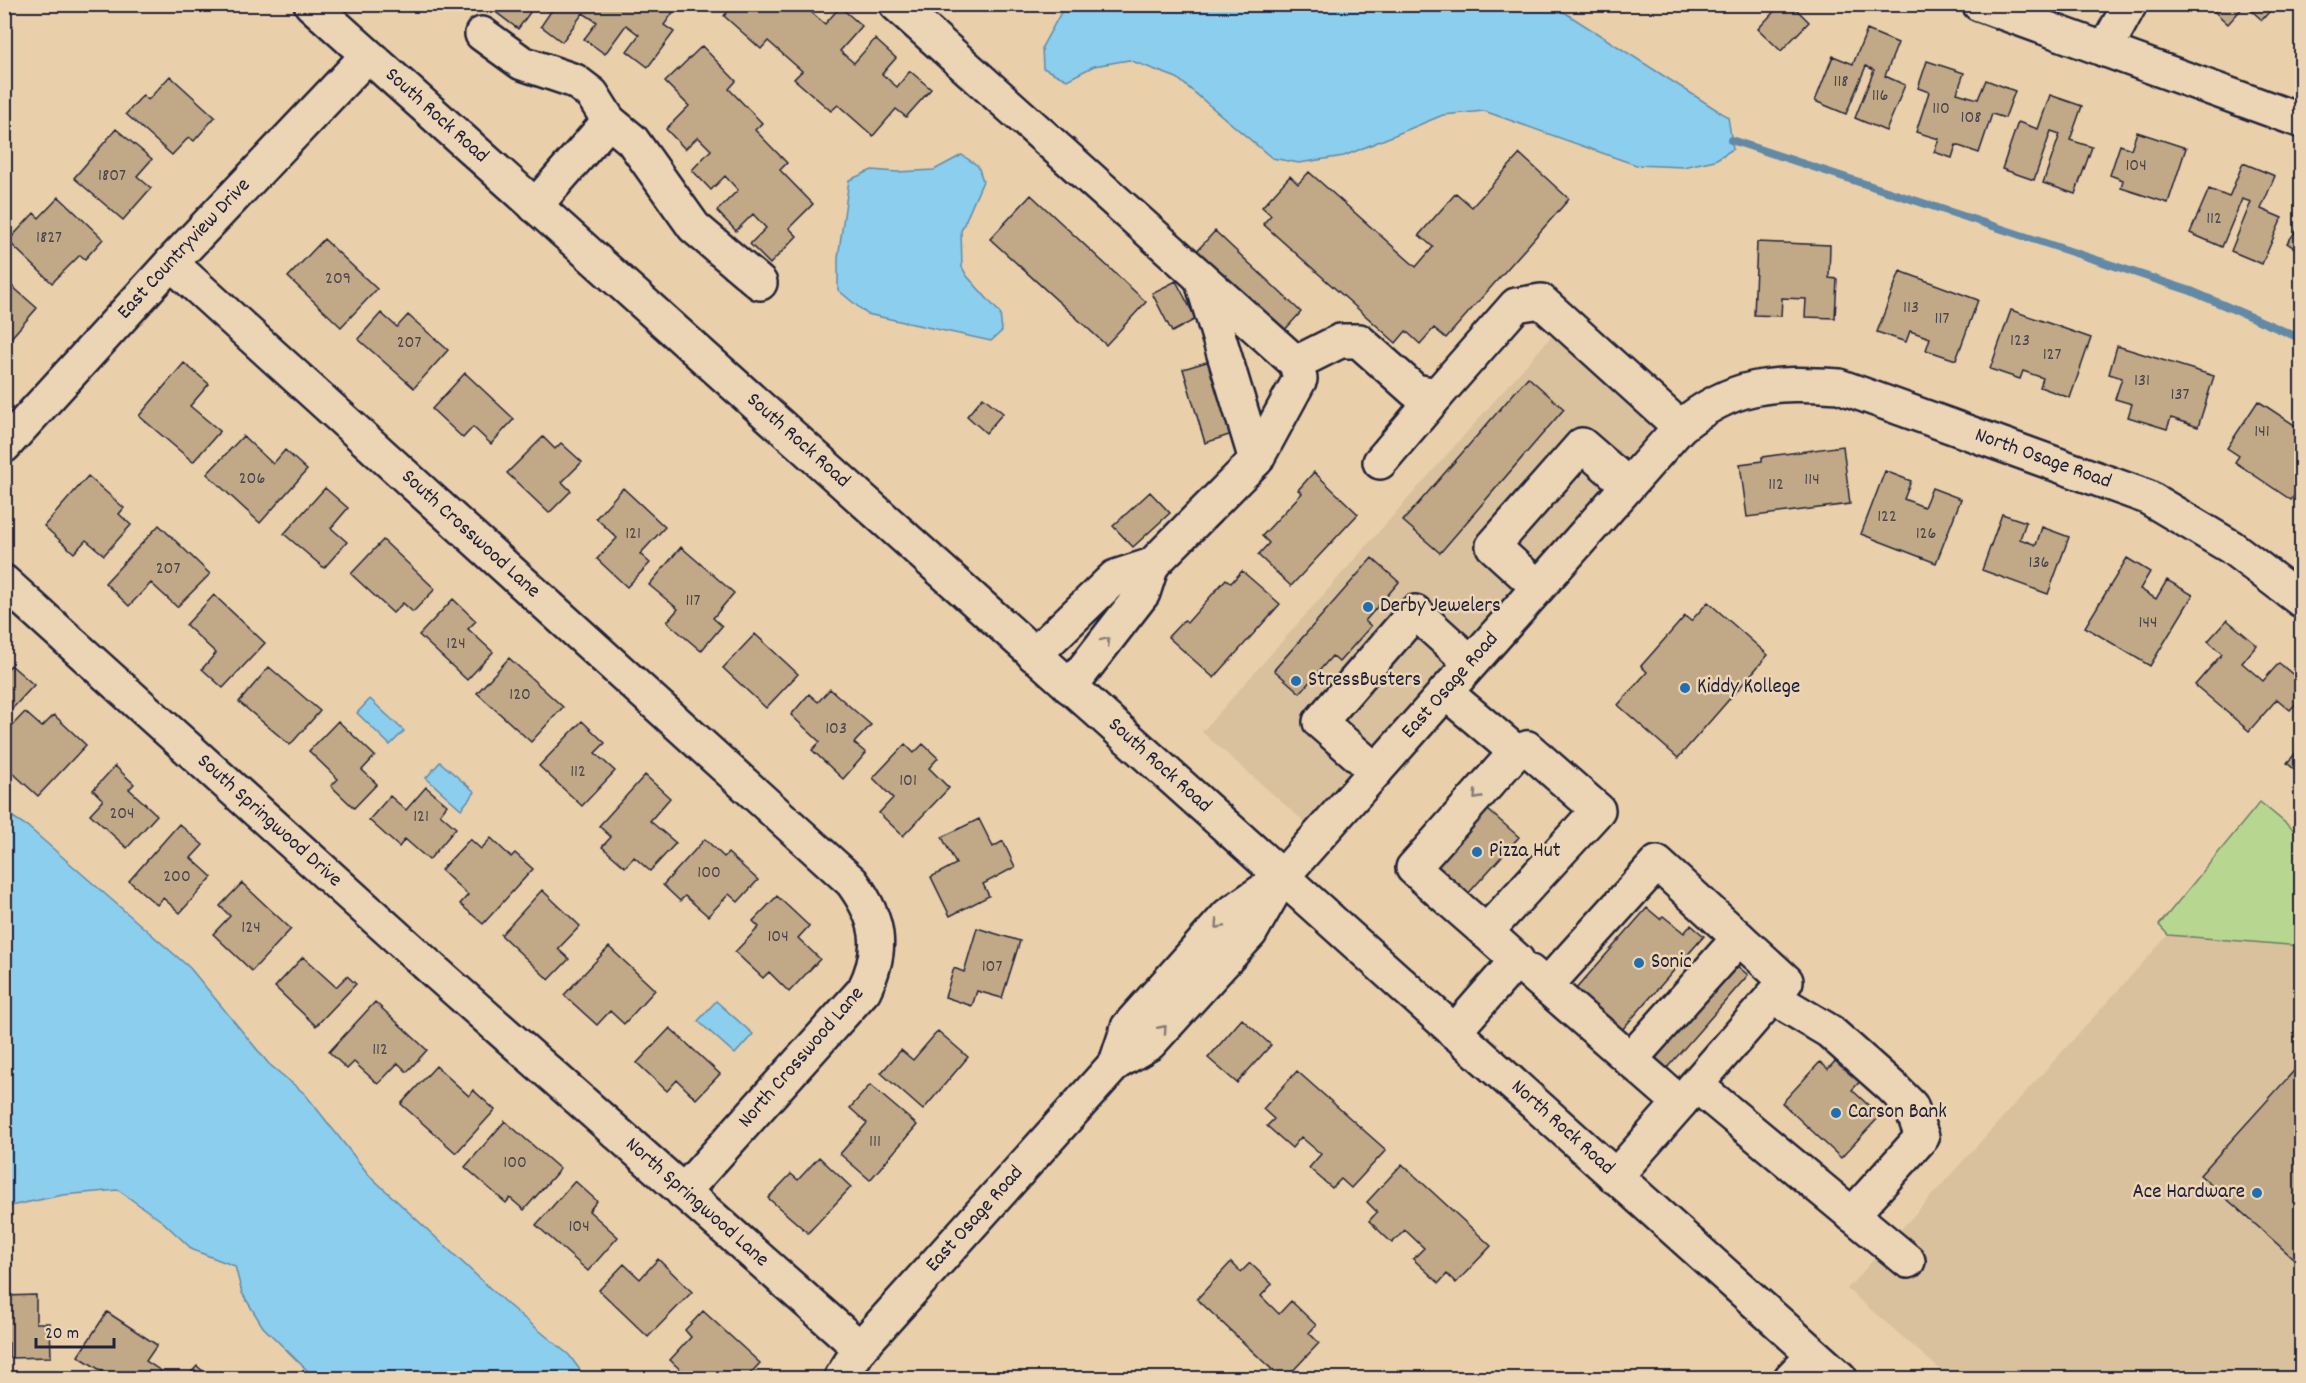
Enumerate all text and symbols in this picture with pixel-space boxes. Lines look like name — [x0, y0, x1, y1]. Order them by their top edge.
street label: South Rock Road — [377, 61, 495, 171]
house number: 118 — [1833, 70, 1849, 95]
house number: 116 — [1872, 84, 1888, 109]
house number: 110 — [1932, 97, 1950, 122]
house number: 108 — [1961, 106, 1981, 131]
house number: 104 — [2125, 154, 2147, 179]
house number: 1807 — [98, 164, 126, 189]
street label: East Countryview Drive — [111, 172, 258, 327]
house number: 112 — [2206, 207, 2222, 232]
house number: 1827 — [36, 226, 62, 251]
house number: 209 — [325, 267, 351, 292]
house number: 113 — [1903, 296, 1919, 321]
house number: 117 — [1935, 307, 1949, 332]
house number: 123 — [2010, 329, 2030, 354]
house number: 207 — [397, 331, 421, 356]
house number: 127 — [2043, 343, 2061, 368]
house number: 131 — [2134, 369, 2150, 394]
house number: 137 — [2171, 383, 2190, 408]
street label: South Rock Road — [739, 386, 856, 496]
house number: 141 — [2254, 420, 2270, 445]
street label: North Osage Road — [1970, 421, 2115, 498]
street label: South Crosswood Lane — [393, 463, 546, 606]
house number: 206 — [239, 467, 265, 492]
house number: 114 — [1804, 468, 1820, 493]
house number: 112 — [1768, 473, 1784, 498]
house number: 122 — [1877, 505, 1897, 530]
house number: 121 — [625, 522, 641, 547]
house number: 126 — [1916, 522, 1936, 547]
house number: 136 — [2029, 551, 2049, 576]
house number: 207 — [156, 557, 180, 582]
house number: 117 — [686, 589, 700, 614]
place label: Derby Jewelers — [1380, 592, 1501, 622]
marker: Derby Jewelers — [1361, 600, 1375, 614]
house number: 144 — [2139, 611, 2157, 636]
street label: East Osage Road — [1395, 626, 1506, 746]
house number: 124 — [446, 632, 466, 657]
one-way arrow — [1098, 637, 1109, 648]
place label: StressBusters — [1308, 666, 1421, 696]
place label: Kiddy Kollege — [1697, 673, 1800, 703]
marker: StressBusters — [1289, 674, 1303, 688]
marker: Kiddy Kollege — [1678, 681, 1692, 695]
house number: 120 — [509, 683, 531, 708]
street label: South Rock Road — [1100, 711, 1218, 821]
house number: 103 — [825, 717, 847, 742]
street label: South Springwood Drive — [189, 748, 348, 895]
house number: 112 — [570, 760, 586, 785]
house number: 101 — [899, 769, 917, 794]
one-way arrow — [1473, 789, 1484, 800]
house number: 204 — [109, 802, 135, 827]
house number: 121 — [413, 805, 429, 830]
place label: Pizza Hut — [1489, 837, 1561, 867]
marker: Pizza Hut — [1470, 845, 1484, 859]
house number: 100 — [697, 861, 721, 886]
house number: 200 — [163, 865, 191, 890]
house number: 124 — [241, 916, 261, 941]
one-way arrow — [1215, 918, 1226, 929]
house number: 104 — [767, 925, 789, 950]
place label: Sonic — [1651, 948, 1692, 978]
house number: 107 — [982, 955, 1002, 980]
marker: Sonic — [1632, 956, 1646, 970]
street label: North Crosswood Lane — [732, 981, 872, 1135]
one-way arrow — [1156, 1025, 1167, 1036]
house number: 112 — [372, 1038, 388, 1063]
street label: North Rock Road — [1504, 1073, 1621, 1183]
place label: Carson Bank — [1848, 1098, 1947, 1128]
marker: Carson Bank — [1829, 1106, 1843, 1120]
house number: 111 — [869, 1130, 881, 1155]
street label: North Springwood Lane — [618, 1131, 775, 1275]
house number: 100 — [503, 1151, 527, 1176]
street label: East Osage Road — [919, 1160, 1031, 1280]
place label: Ace Hardware — [2132, 1178, 2245, 1208]
marker: Ace Hardware — [2250, 1186, 2264, 1200]
house number: 104 — [568, 1215, 590, 1240]
scale bar — [36, 1311, 114, 1349]
text: 20 m — [45, 1322, 79, 1347]

